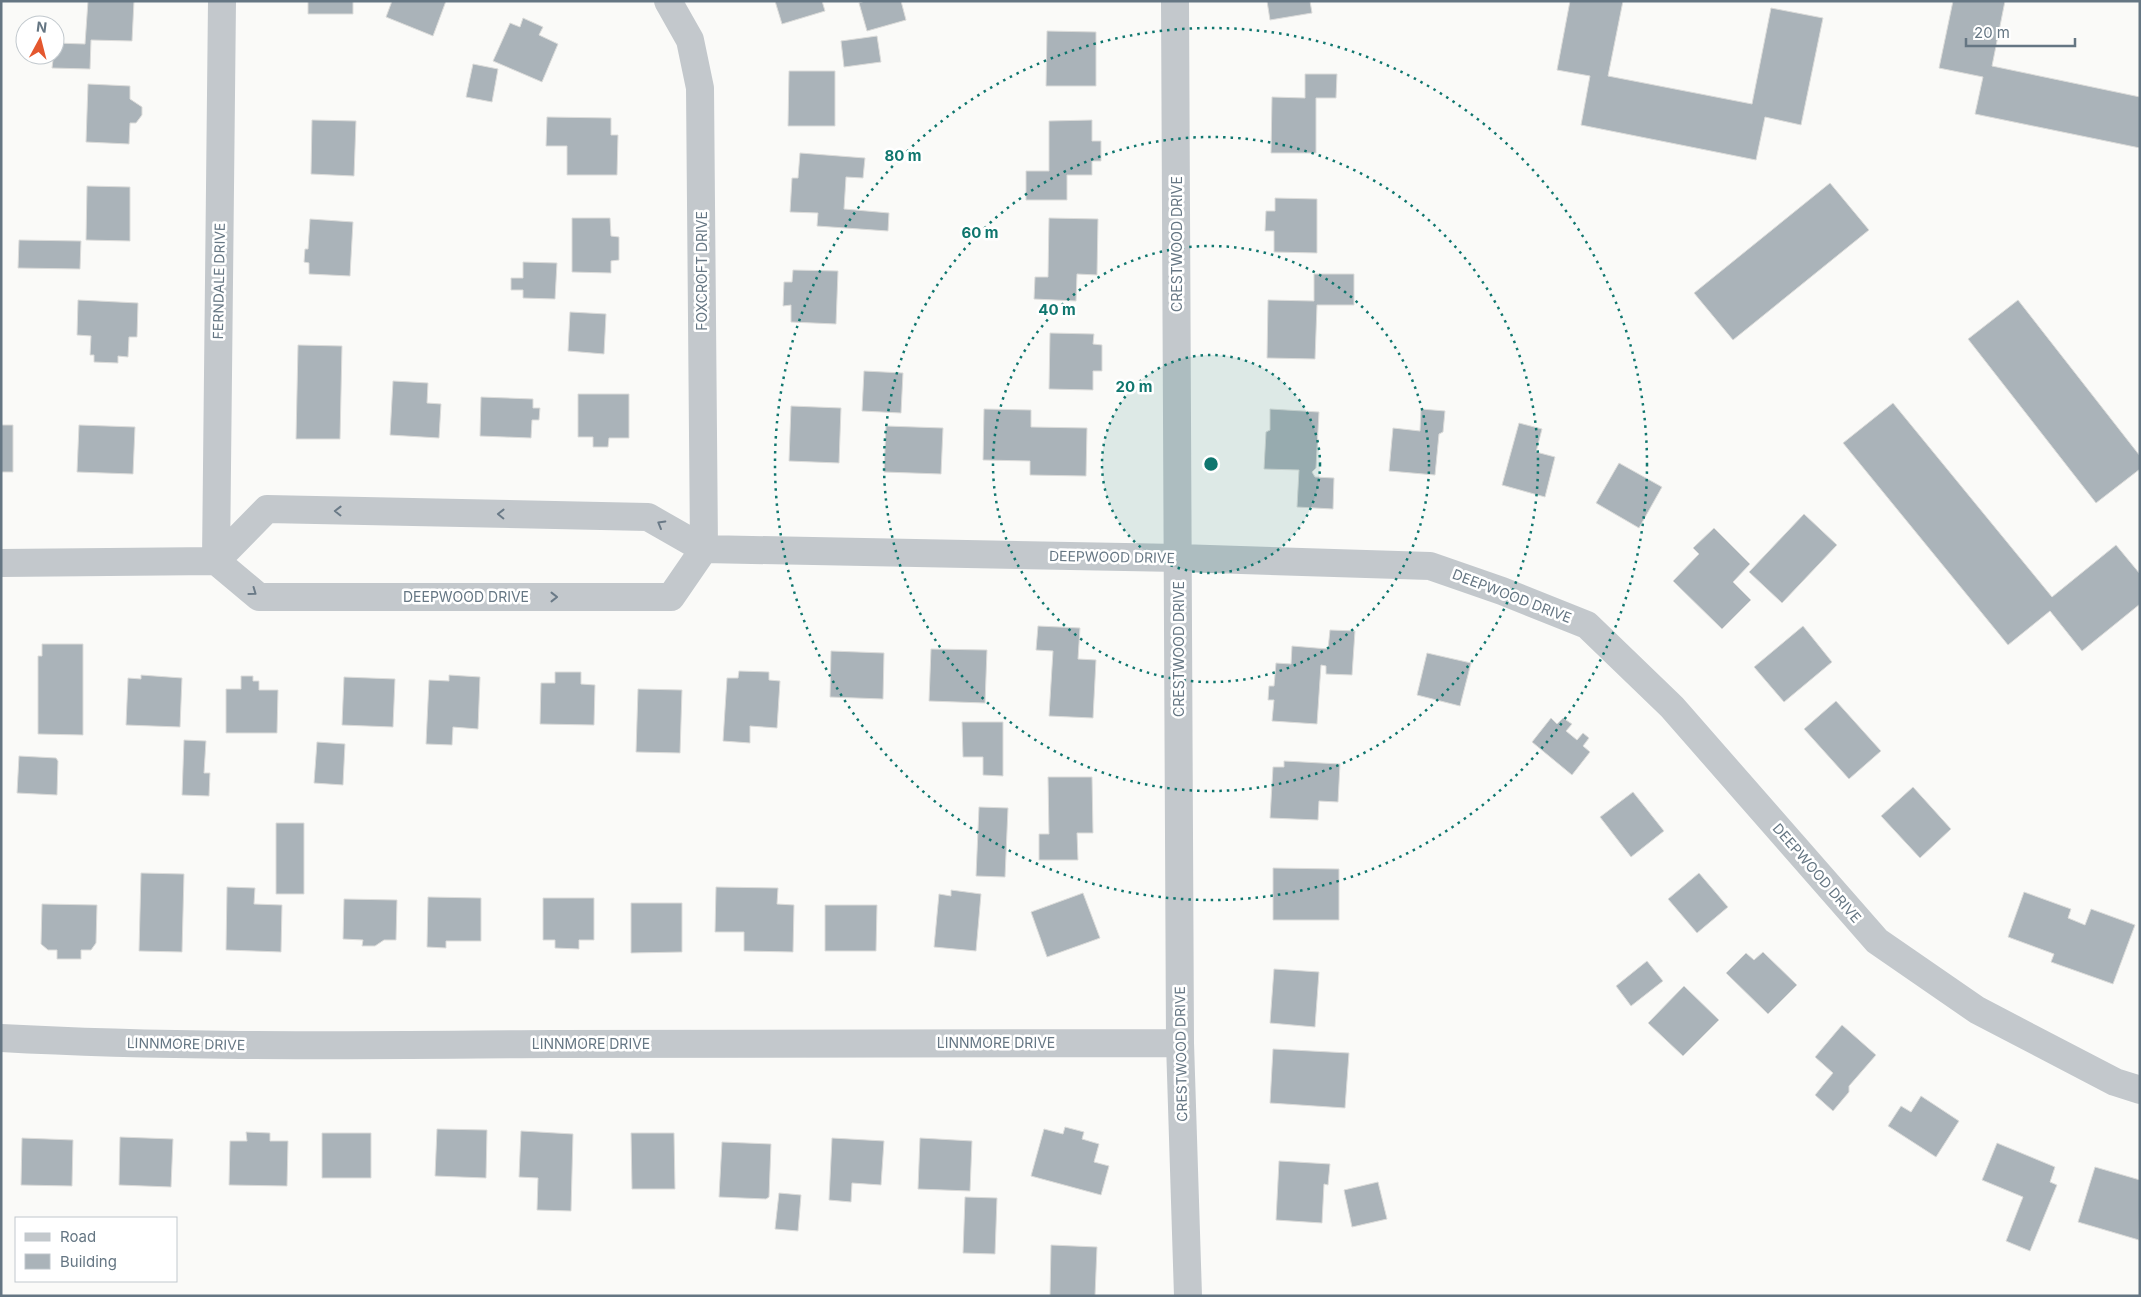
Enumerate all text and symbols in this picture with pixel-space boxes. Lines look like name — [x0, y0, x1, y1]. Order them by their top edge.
north arrow — [15, 15, 65, 65]
scale bar — [1966, 15, 2075, 47]
text: N — [35, 18, 48, 36]
text: 20 m — [1974, 23, 2010, 42]
text: 80 m — [884, 146, 922, 165]
street label: CRESTWOOD DRIVE — [1168, 176, 1185, 312]
street label: FOXCROFT DRIVE — [693, 211, 710, 331]
street label: FERNDALE DRIVE — [209, 222, 228, 340]
text: 60 m — [961, 223, 999, 242]
text: 40 m — [1038, 300, 1076, 319]
text: 20 m — [1116, 377, 1152, 396]
centre of rings — [1202, 455, 1220, 473]
one-way arrow — [334, 505, 342, 516]
one-way arrow — [497, 509, 504, 519]
one-way arrow — [658, 521, 667, 531]
street label: DEEPWOOD DRIVE — [1049, 547, 1175, 566]
street label: DEEPWOOD DRIVE — [1450, 565, 1574, 626]
street label: CRESTWOOD DRIVE — [1170, 581, 1187, 717]
one-way arrow — [248, 586, 257, 595]
street label: DEEPWOOD DRIVE — [403, 588, 529, 605]
one-way arrow — [550, 592, 558, 602]
street label: DEEPWOOD DRIVE — [1770, 820, 1865, 926]
street label: CRESTWOOD DRIVE — [1171, 986, 1190, 1122]
street label: LINNMORE DRIVE — [127, 1034, 245, 1053]
street label: LINNMORE DRIVE — [937, 1034, 1055, 1051]
street label: LINNMORE DRIVE — [532, 1035, 650, 1052]
legend — [15, 1217, 178, 1282]
text: Road — [60, 1227, 96, 1246]
text: Building — [60, 1252, 117, 1271]

